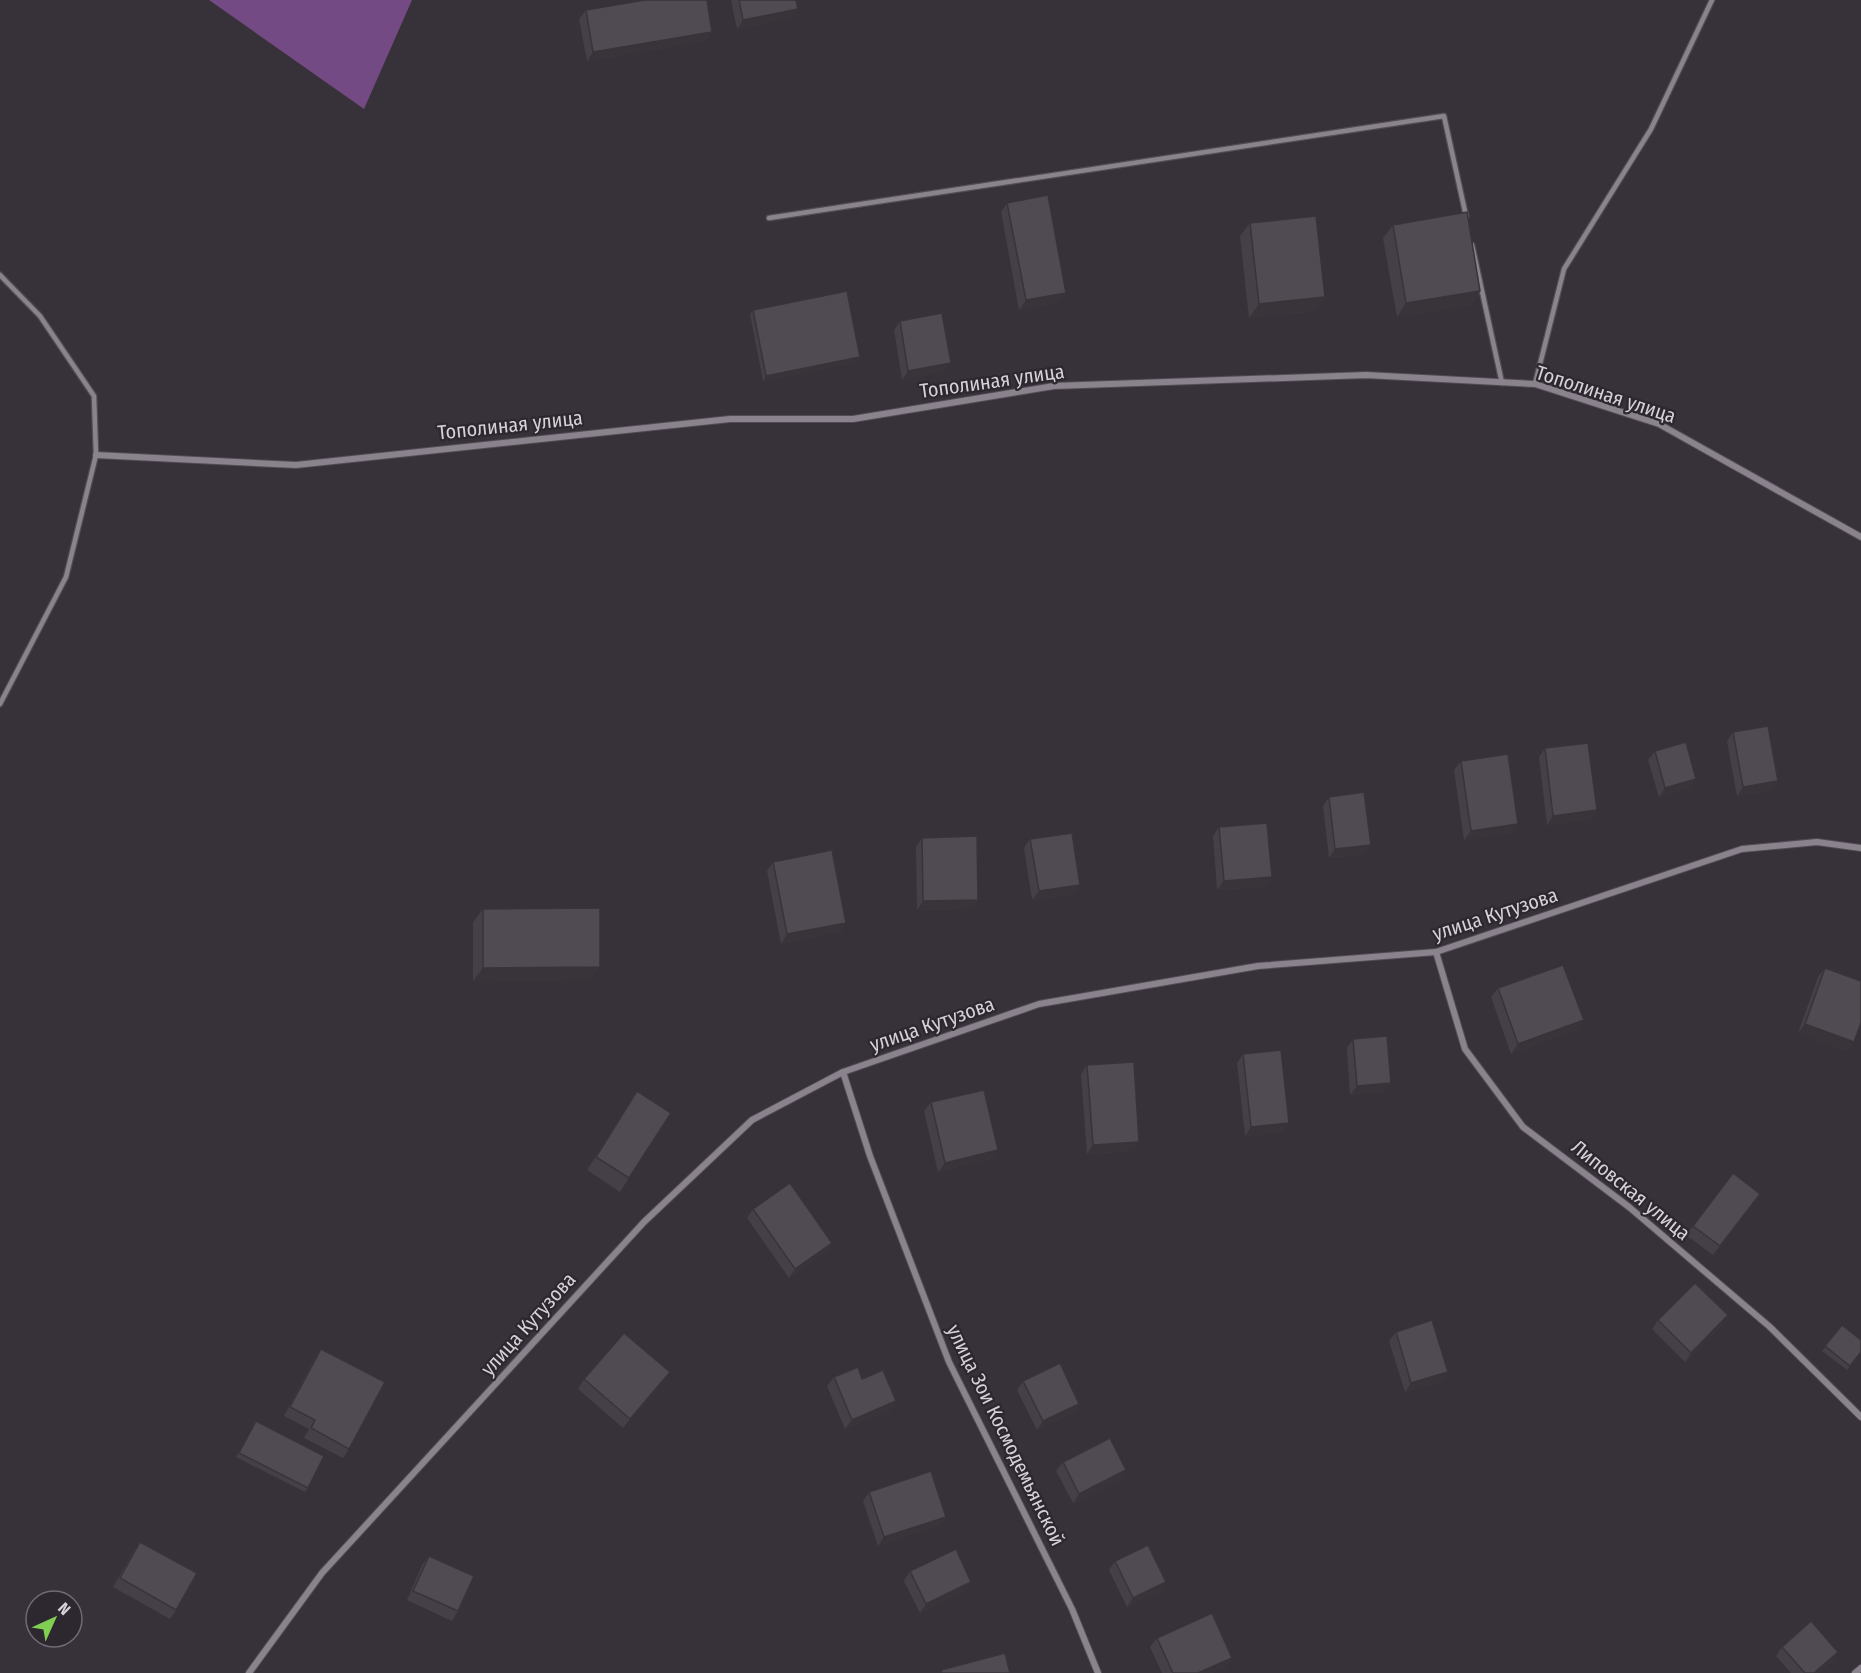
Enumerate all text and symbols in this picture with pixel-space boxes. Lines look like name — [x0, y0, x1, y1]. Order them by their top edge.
street label: Тополиная улица — [918, 359, 1066, 403]
street label: Тополиная улица — [1533, 360, 1679, 428]
street label: Тополиная улица — [436, 405, 584, 445]
street label: улица Кутузова — [1429, 882, 1561, 946]
street label: улица Кутузова — [867, 991, 997, 1057]
street label: Липовская улица — [1567, 1135, 1695, 1245]
street label: улица Кутузова — [476, 1268, 580, 1380]
street label: улица Зои Космодемьянской — [942, 1320, 1070, 1550]
north arrow — [24, 1589, 84, 1649]
text: N — [54, 1599, 74, 1619]

